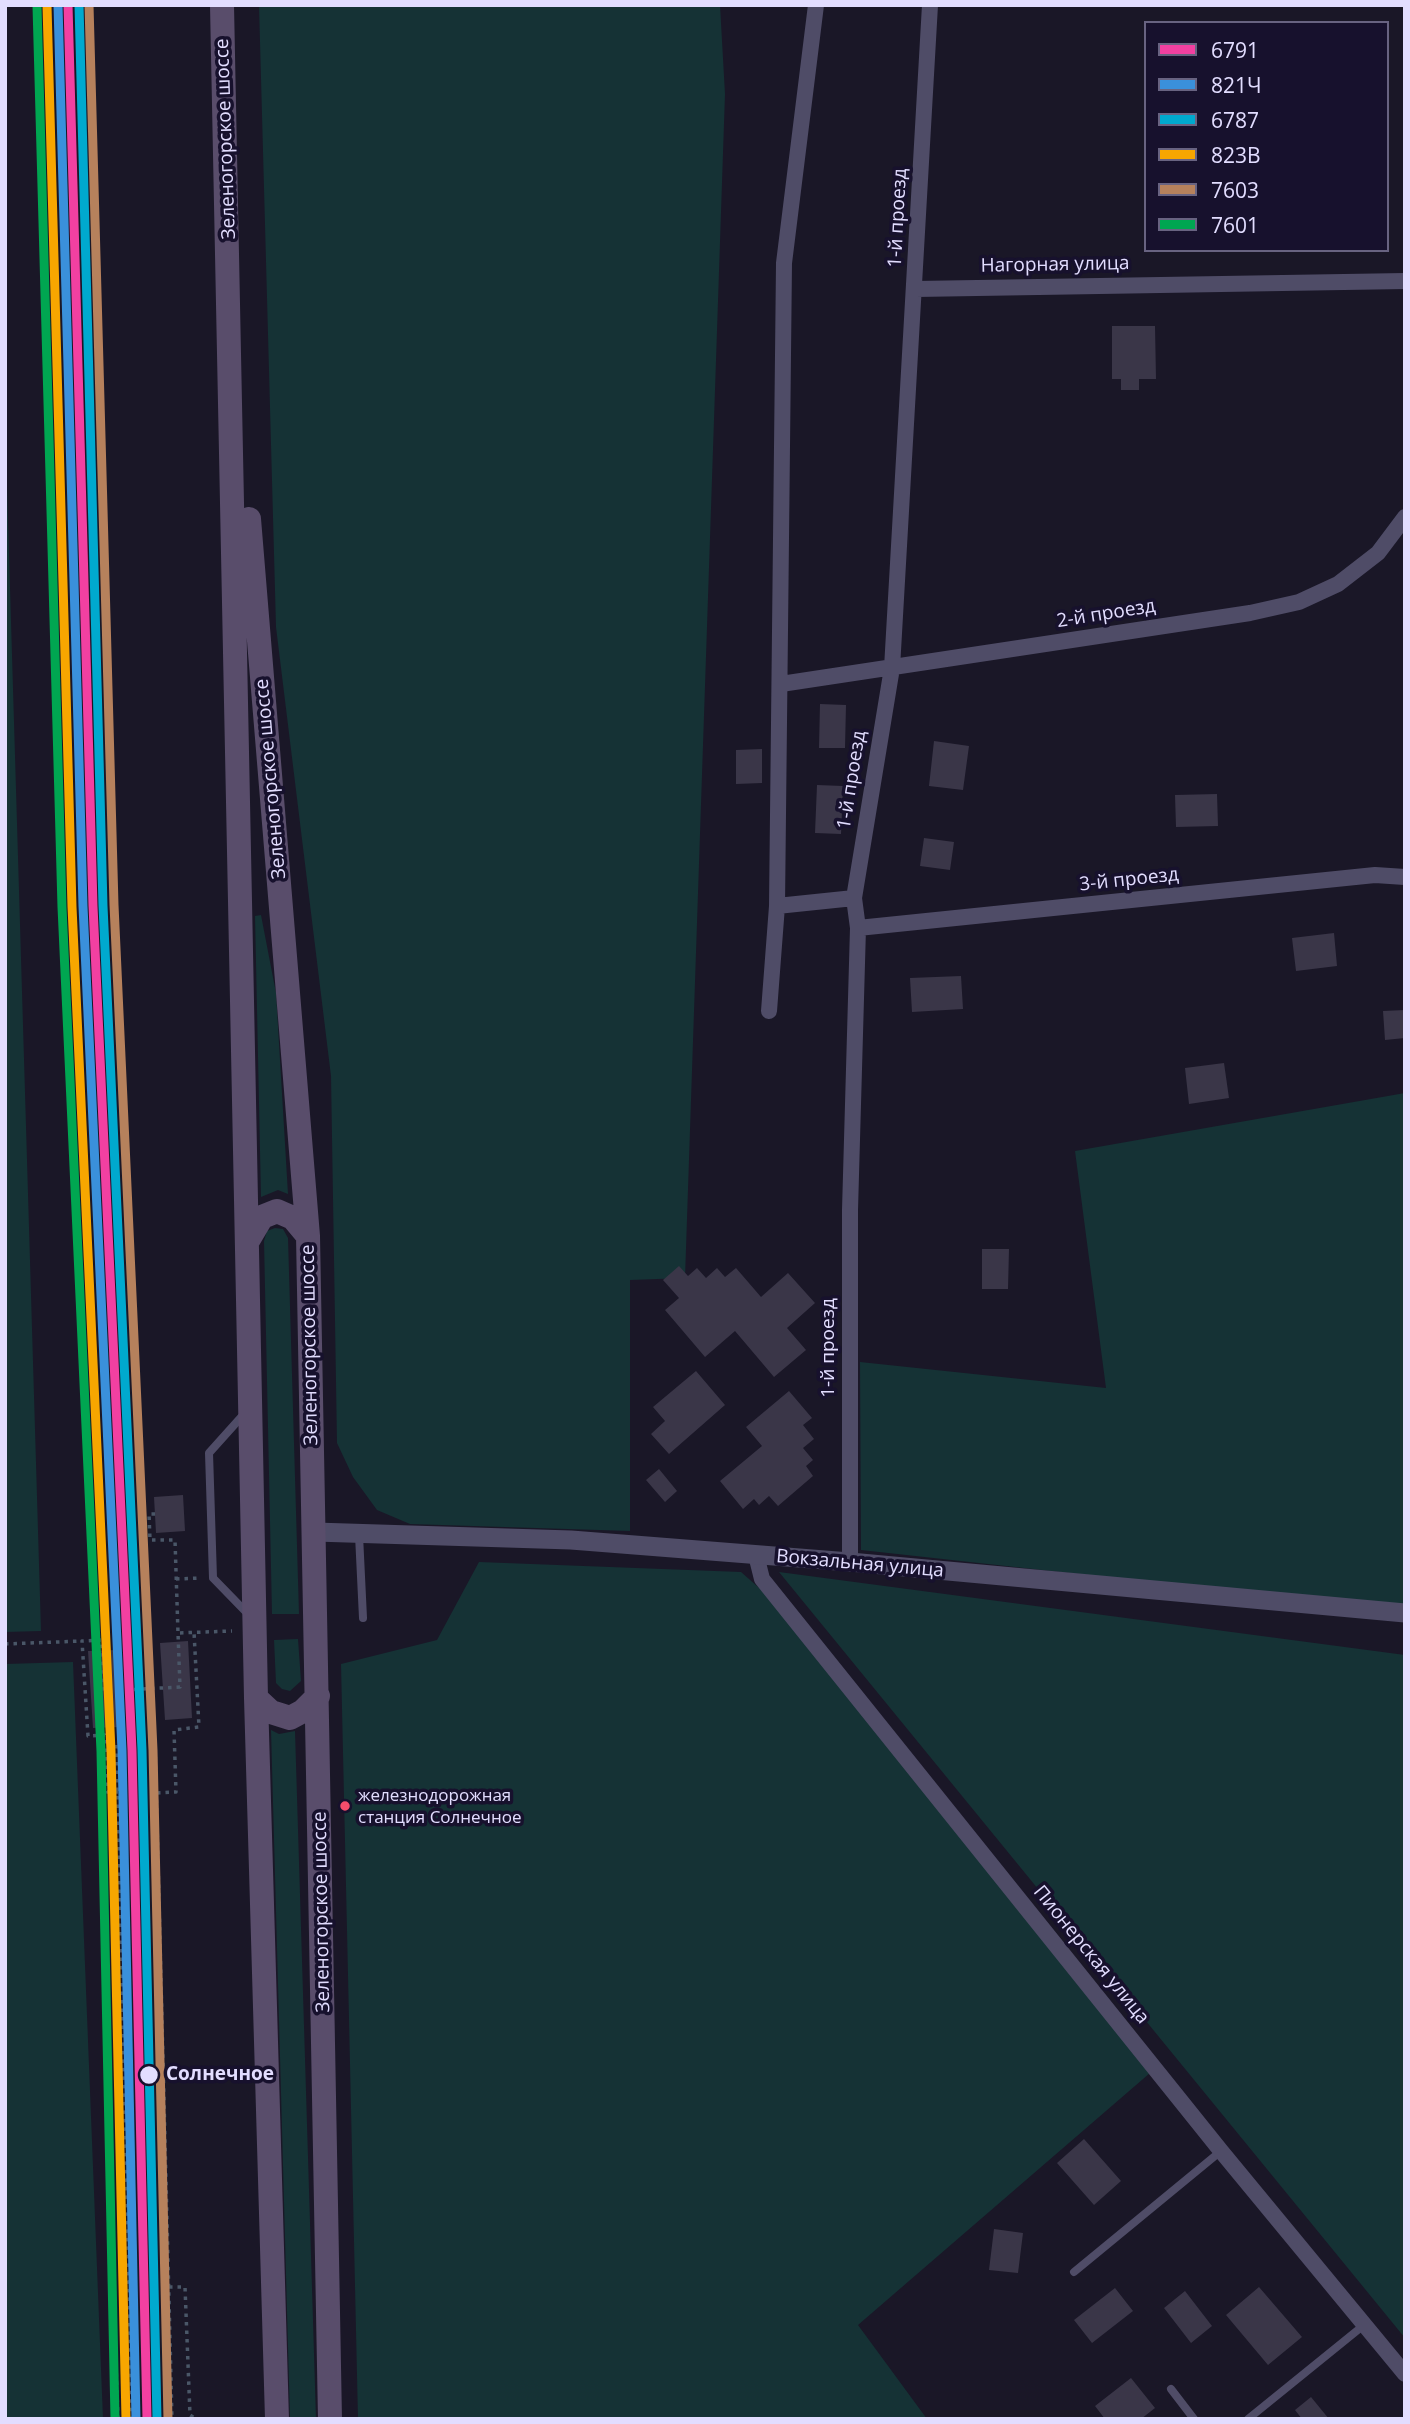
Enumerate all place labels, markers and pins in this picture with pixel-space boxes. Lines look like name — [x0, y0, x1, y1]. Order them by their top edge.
place label: железнодорожная станция Солнечное — [358, 1786, 521, 1826]
marker: железнодорожная станция Солнечное — [338, 1799, 352, 1813]
marker: Солнечное — [138, 2064, 160, 2086]
place label: Солнечное — [166, 2064, 274, 2086]

